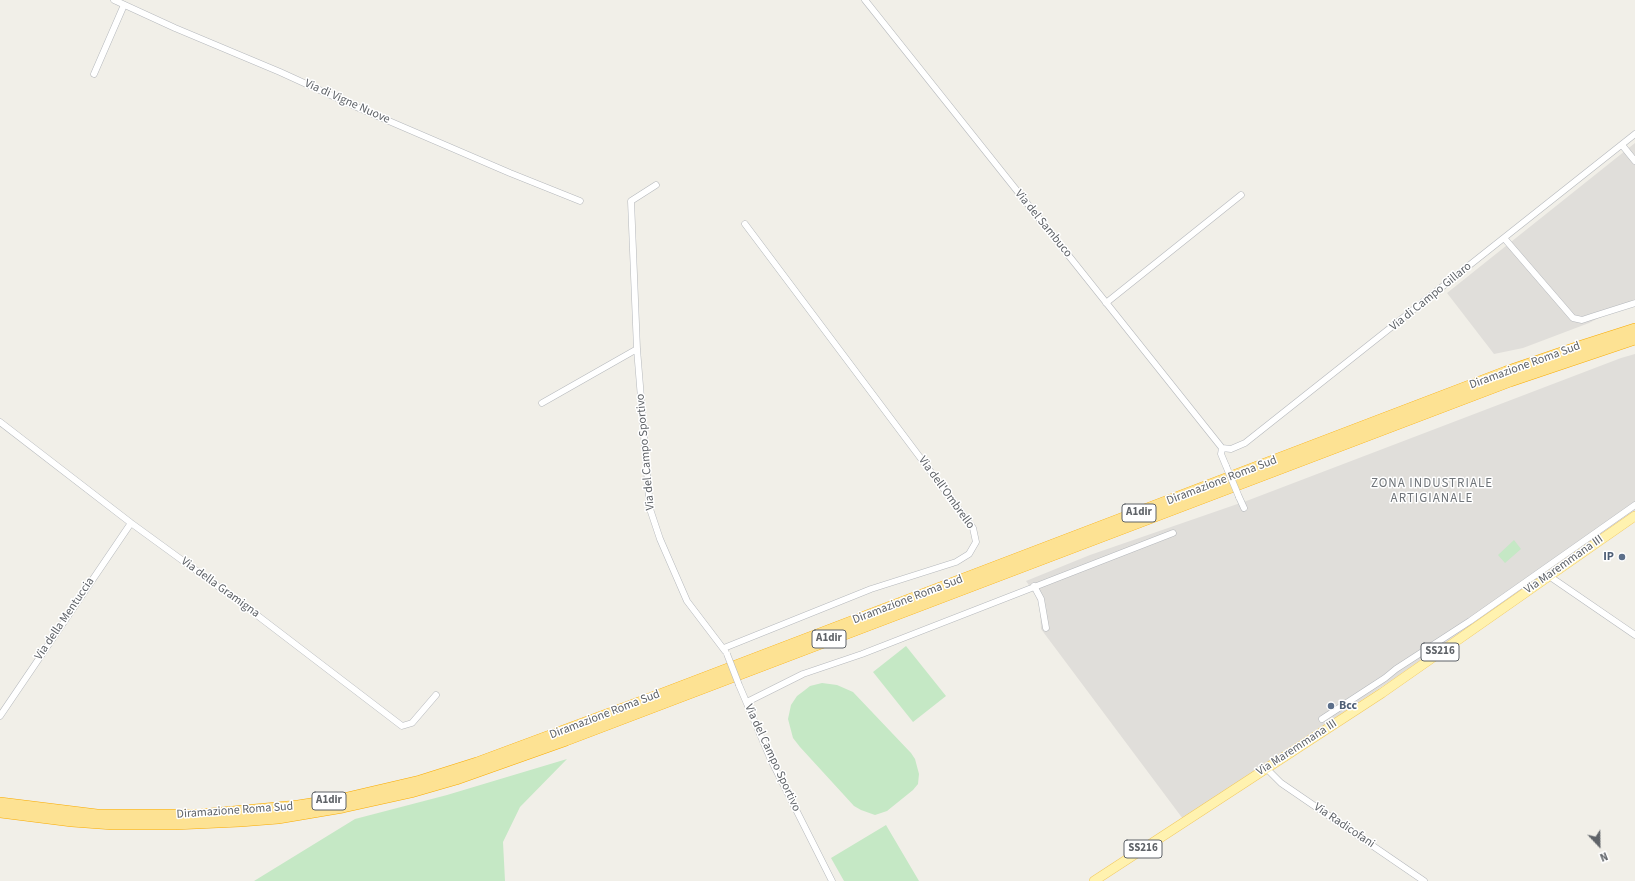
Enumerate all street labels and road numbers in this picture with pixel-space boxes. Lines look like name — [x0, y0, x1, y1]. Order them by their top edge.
street label: Via di Vigne Nuove — [302, 77, 392, 127]
street label: Via del Sambuco — [1011, 187, 1075, 261]
street label: Via di Campo Gillaro — [1387, 260, 1475, 334]
street label: Diramazione Roma Sud — [1468, 339, 1582, 393]
street label: Via del Campo Sportivo — [634, 393, 658, 511]
street label: Diramazione Roma Sud — [1165, 453, 1279, 509]
street label: Via dell'Ombrello — [915, 454, 977, 532]
road number: A1dir — [1122, 504, 1156, 522]
street label: Via Maremmana III — [1522, 532, 1606, 598]
street label: Via della Gramigna — [178, 555, 262, 621]
street label: Diramazione Roma Sud — [851, 572, 965, 628]
street label: Via della Mentuccia — [32, 575, 98, 663]
road number: A1dir — [812, 630, 846, 648]
road number: SS216 — [1421, 643, 1459, 661]
street label: Diramazione Roma Sud — [548, 687, 662, 743]
street label: Via del Campo Sportivo — [741, 702, 803, 814]
street label: Via Maremmana III — [1254, 717, 1340, 779]
road number: A1dir — [312, 792, 346, 810]
street label: Diramazione Roma Sud — [176, 800, 294, 822]
street label: Via Radicofani — [1311, 800, 1377, 852]
road number: SS216 — [1124, 840, 1162, 858]

